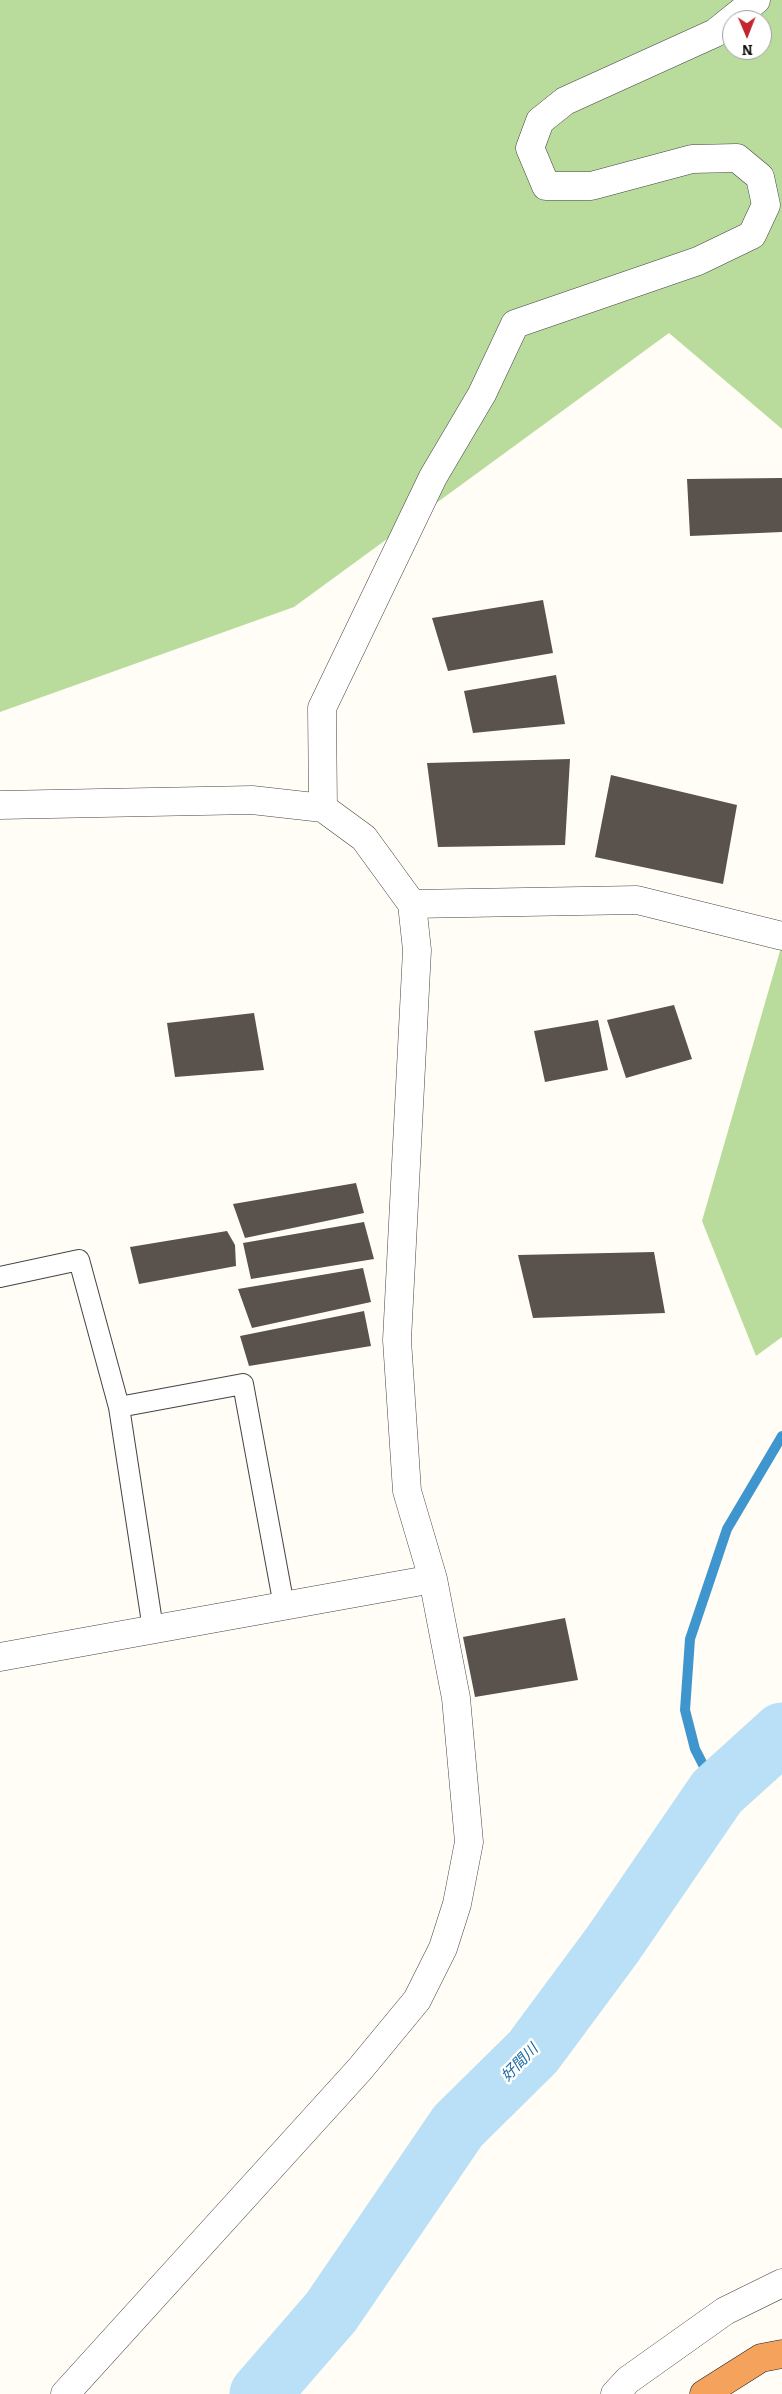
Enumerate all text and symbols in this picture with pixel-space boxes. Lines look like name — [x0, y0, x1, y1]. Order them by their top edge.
north arrow — [722, 10, 772, 60]
text: N — [742, 41, 753, 58]
water label: 好間川 — [498, 2041, 542, 2085]

